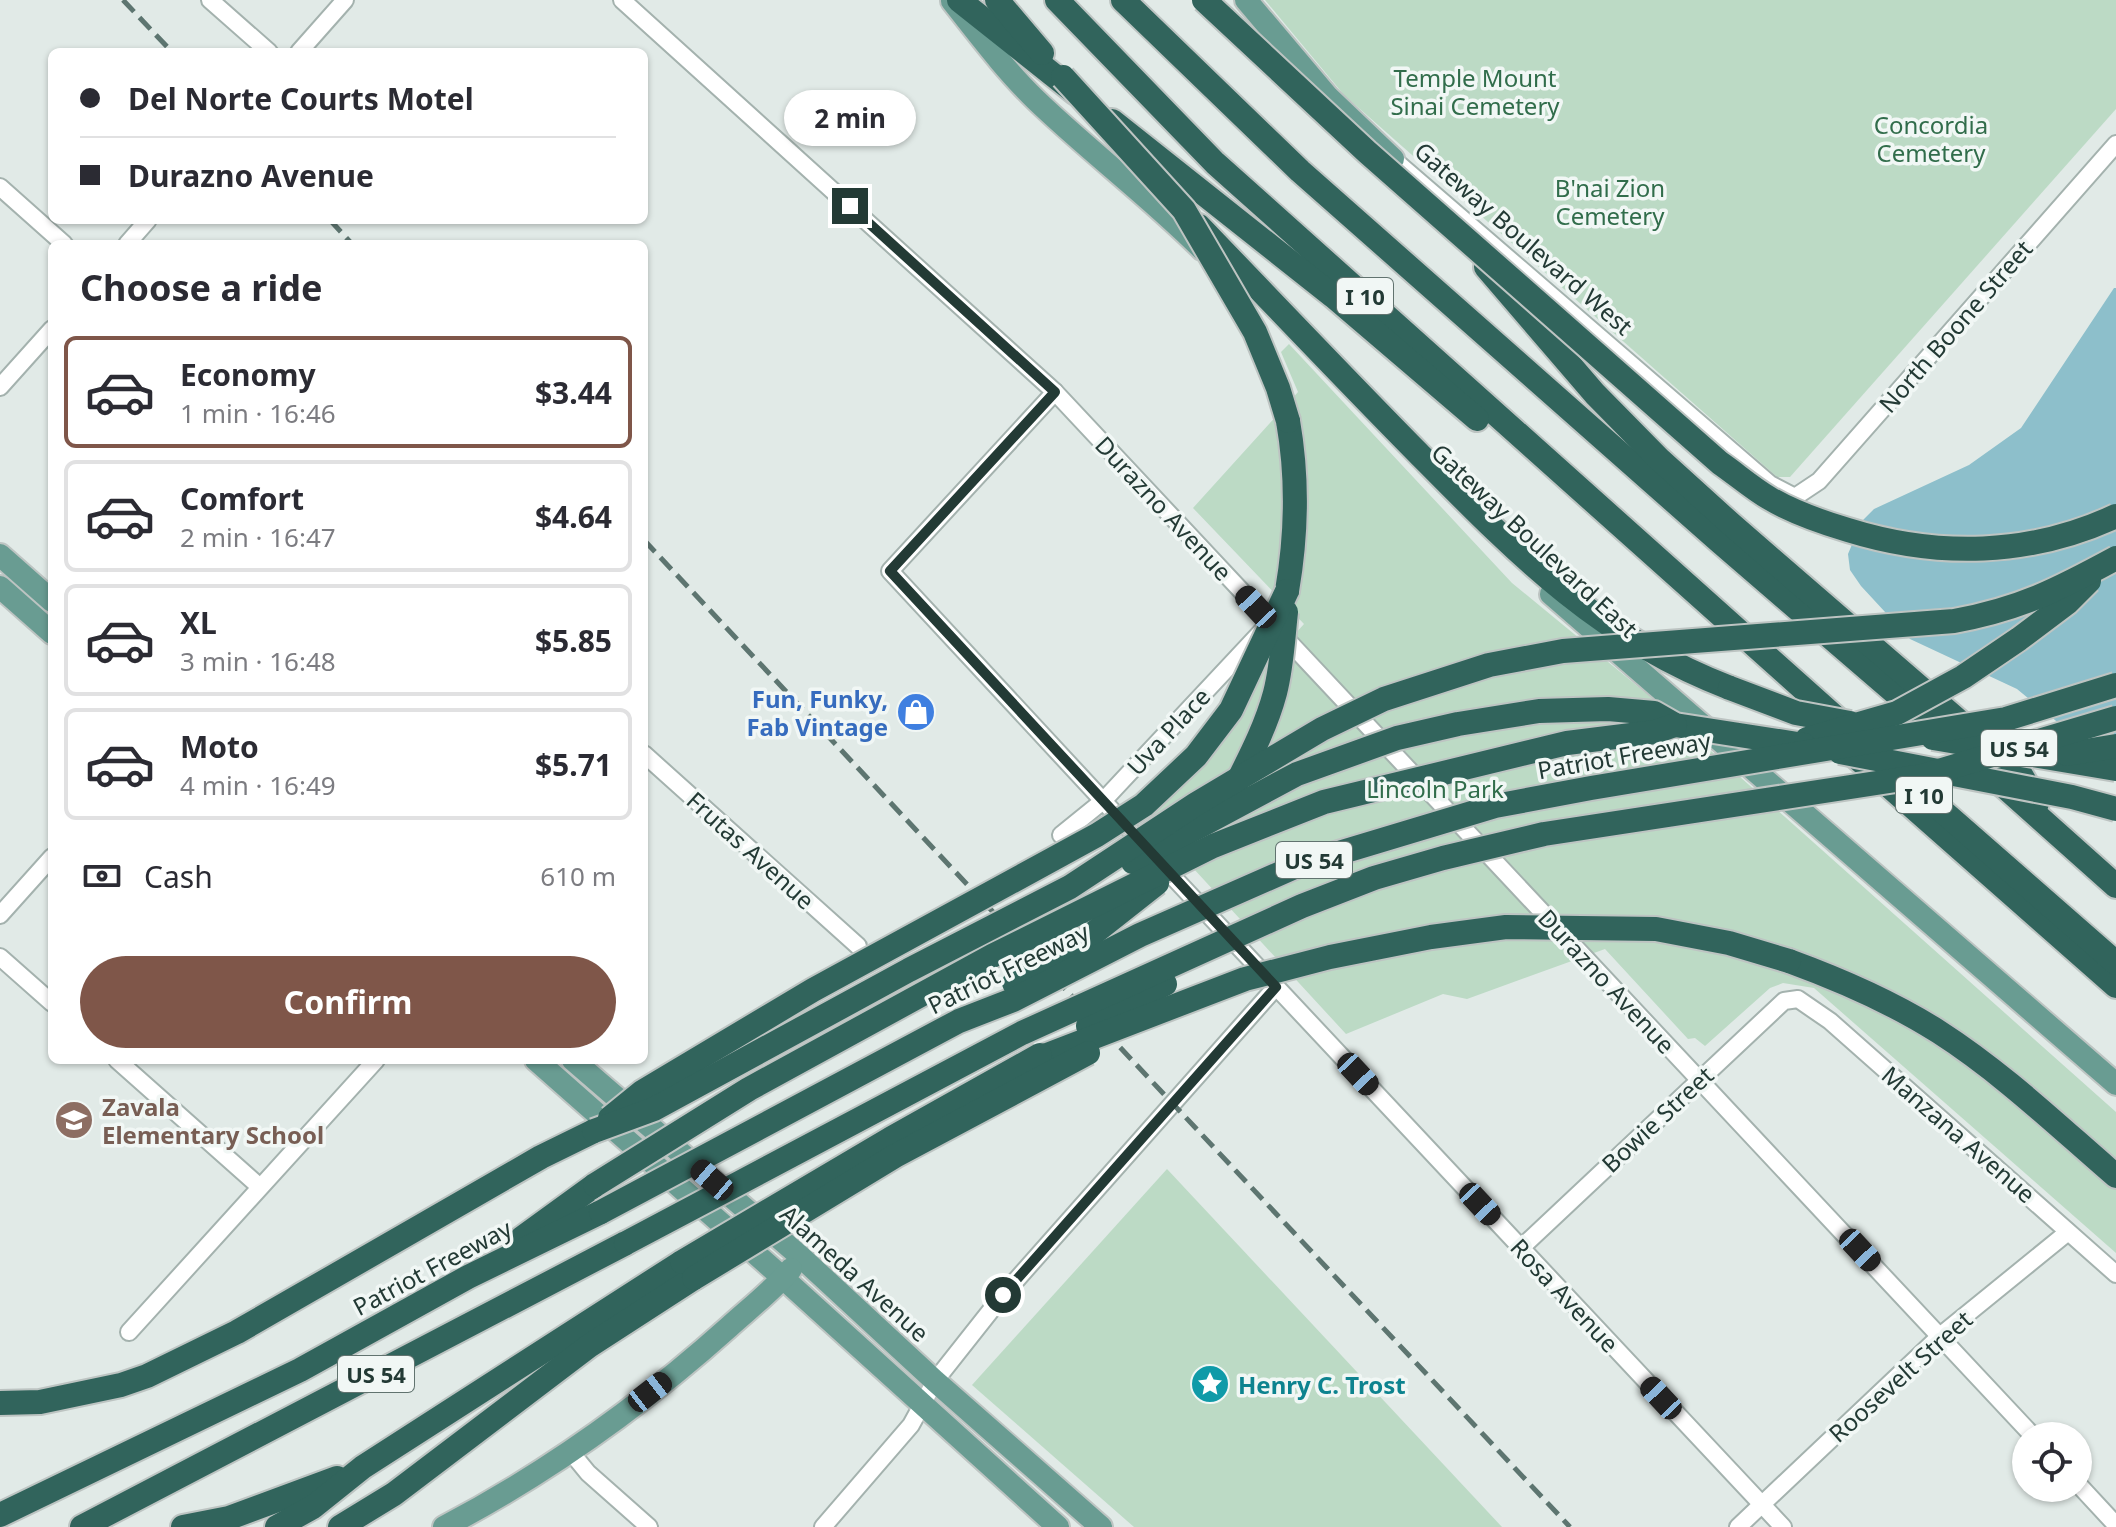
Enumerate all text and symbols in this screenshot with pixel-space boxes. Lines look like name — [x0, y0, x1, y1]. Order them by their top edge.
park label: Temple Mount Sinai Cemetery — [1390, 61, 1560, 122]
text: Del Norte Courts Motel — [128, 78, 474, 119]
callout: 2 min — [784, 90, 916, 146]
text: 2 min — [814, 100, 886, 136]
park label: Concordia Cemetery — [1874, 108, 1988, 169]
street label: Gateway Boulevard West — [1408, 134, 1640, 342]
text: Durazno Avenue — [128, 155, 374, 196]
park label: B'nai Zion Cemetery — [1555, 171, 1665, 232]
route end — [832, 188, 868, 224]
street label: North Boone Street — [1871, 232, 2039, 419]
text: Choose a ride — [80, 263, 322, 312]
road number: I 10 — [1337, 278, 1393, 314]
text: Economy — [180, 354, 316, 395]
icon: car — [84, 356, 156, 428]
text: $3.44 — [535, 372, 612, 413]
text: 1 min · 16:46 — [180, 395, 336, 431]
street label: Durazno Avenue — [1088, 429, 1240, 587]
street label: Gateway Boulevard East — [1425, 436, 1645, 645]
text: Comfort — [180, 478, 304, 519]
icon: car — [84, 480, 156, 552]
text: $4.64 — [535, 496, 612, 537]
text: 2 min · 16:47 — [180, 519, 336, 555]
car — [1231, 581, 1281, 633]
text: XL — [180, 602, 217, 643]
icon: car — [84, 604, 156, 676]
text: $5.85 — [535, 620, 612, 661]
text: 3 min · 16:48 — [180, 643, 336, 679]
street label: Uva Place — [1119, 680, 1217, 782]
place label: Fun, Funky, Fab Vintage — [746, 682, 888, 743]
shop icon: Fun, Funky, Fab Vintage — [895, 691, 937, 733]
street label: Patriot Freeway — [1535, 723, 1714, 786]
text: Moto — [180, 726, 259, 767]
icon: car — [84, 728, 156, 800]
road number: US 54 — [1981, 730, 2057, 766]
text: $5.71 — [535, 744, 612, 785]
text: 4 min · 16:49 — [180, 767, 336, 803]
park label: Lincoln Park — [1366, 772, 1504, 805]
road number: I 10 — [1896, 777, 1952, 813]
street label: Frutas Avenue — [680, 784, 822, 916]
road number: US 54 — [1276, 842, 1352, 878]
icon: cash — [80, 854, 124, 898]
text: Cash — [144, 856, 213, 897]
text: 610 m — [540, 858, 616, 894]
street label: Durazno Avenue — [1531, 902, 1683, 1060]
street label: Patriot Freeway — [922, 914, 1095, 1021]
button: Confirm — [80, 956, 616, 1048]
car — [1333, 1048, 1383, 1100]
street label: Bowie Street — [1594, 1058, 1720, 1179]
street label: Manzana Avenue — [1875, 1058, 2043, 1210]
place label: Zavala Elementary School — [102, 1090, 324, 1151]
school or university icon: Zavala Elementary School — [53, 1099, 95, 1141]
car — [686, 1155, 738, 1205]
car — [1455, 1178, 1505, 1230]
street label: Alameda Avenue — [773, 1197, 937, 1349]
street label: Patriot Freeway — [347, 1211, 518, 1323]
car — [1835, 1224, 1885, 1276]
street label: Rosa Avenue — [1504, 1231, 1626, 1359]
route start — [985, 1277, 1021, 1313]
street label: Roosevelt Street — [1821, 1303, 1979, 1449]
road number: US 54 — [338, 1356, 414, 1392]
place icon: Henry C. Trost — [1189, 1363, 1231, 1405]
car — [624, 1368, 676, 1416]
place label: Henry C. Trost — [1238, 1368, 1406, 1401]
car — [1636, 1372, 1686, 1424]
map controls — [2012, 1422, 2092, 1502]
button: locate — [2012, 1422, 2092, 1502]

